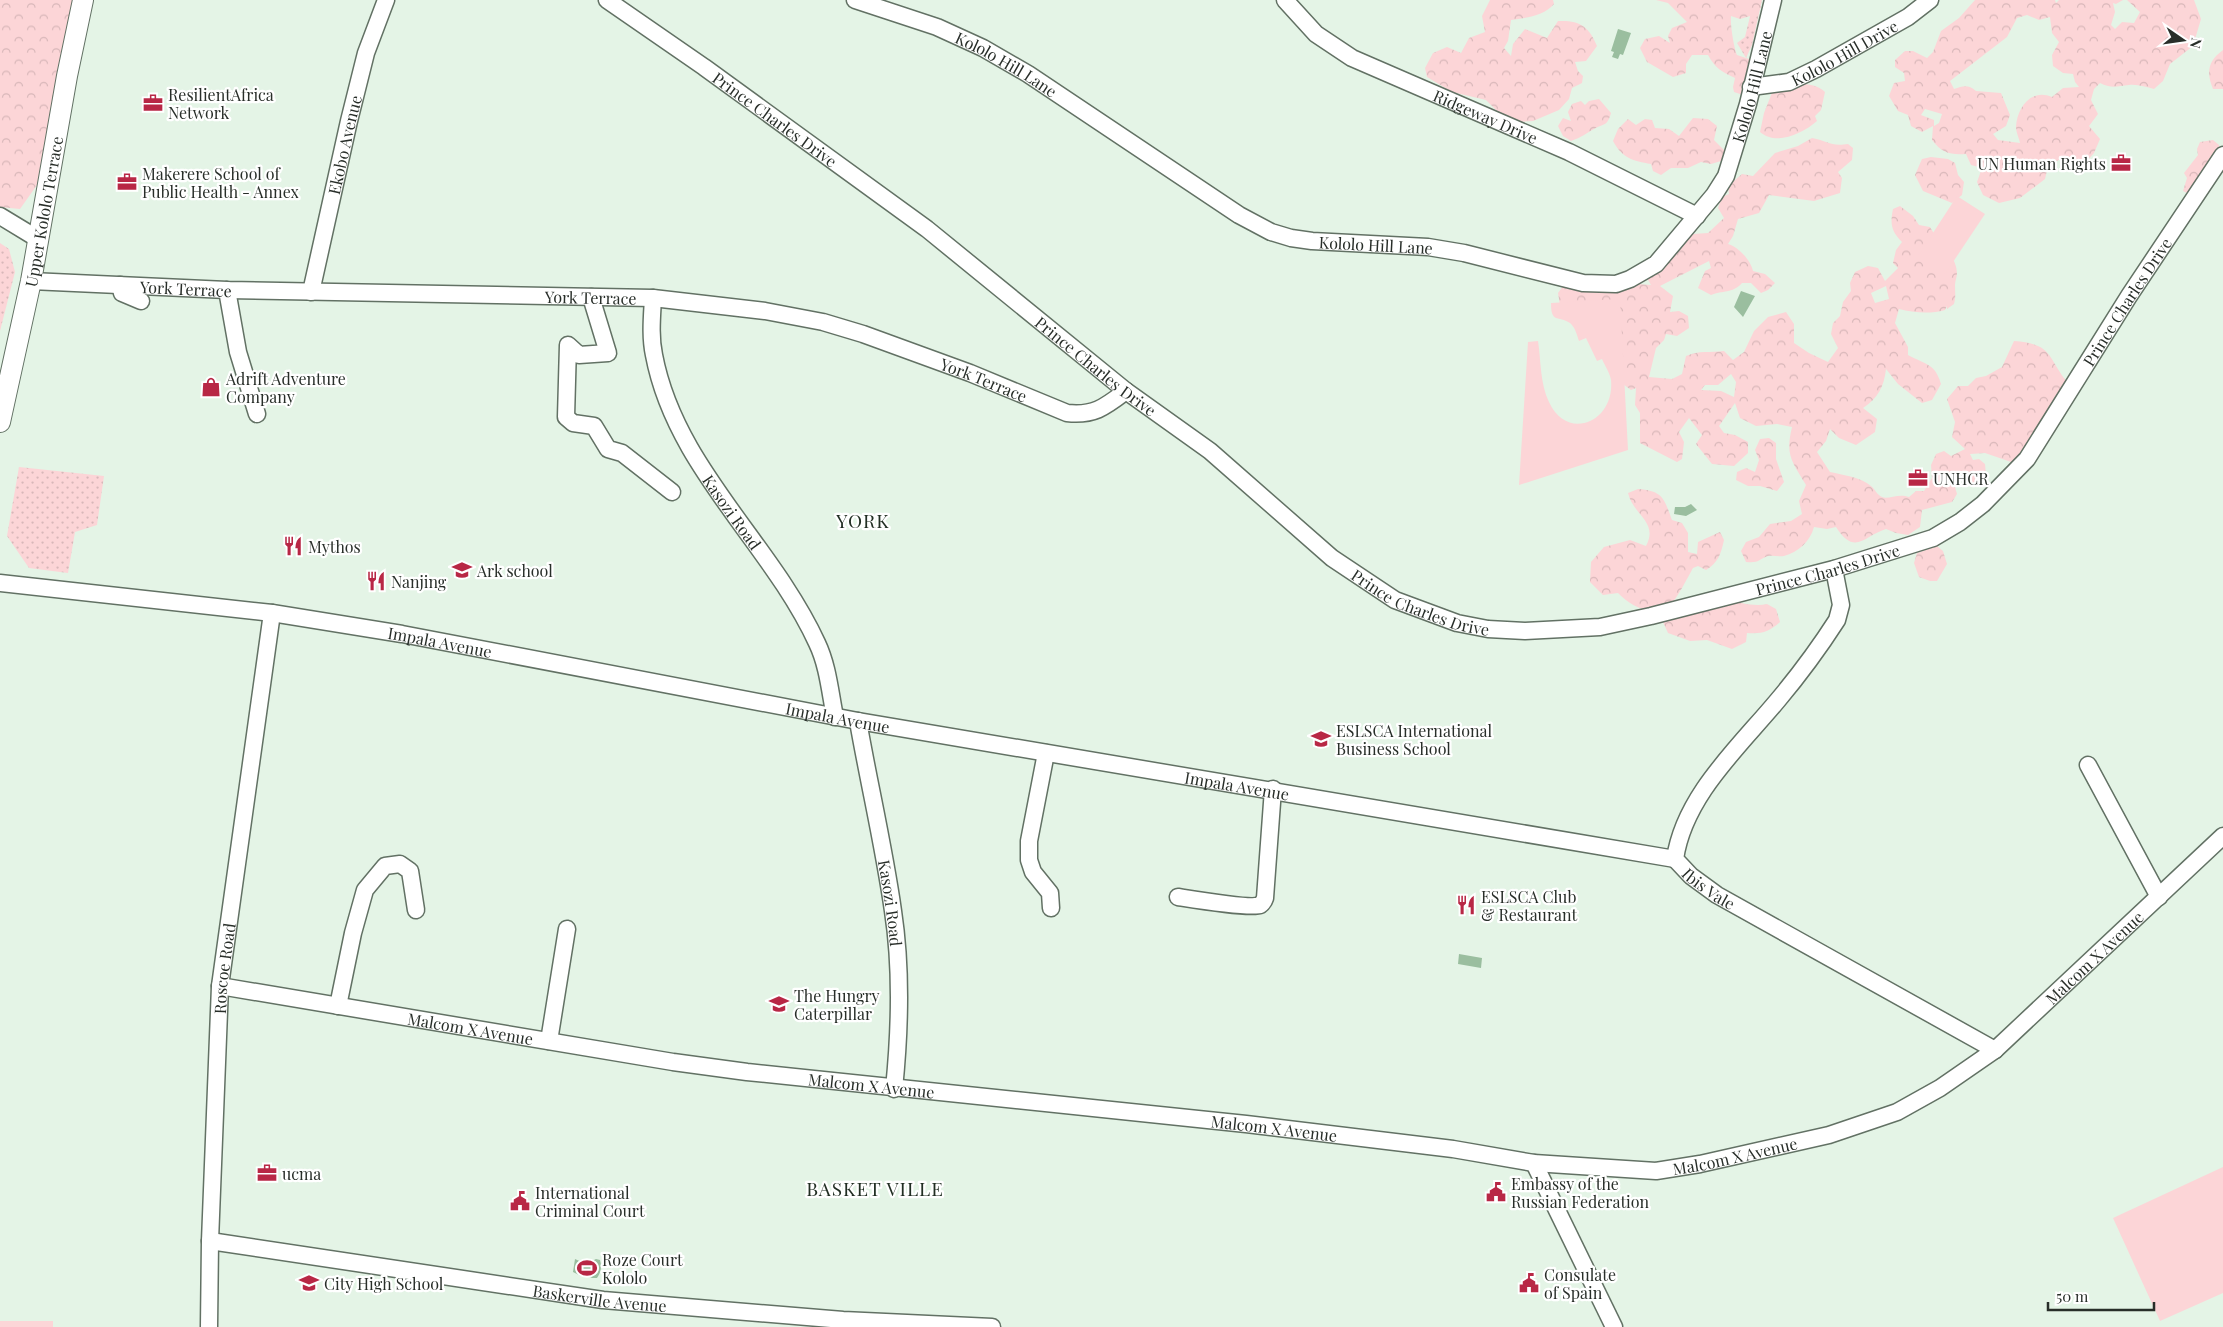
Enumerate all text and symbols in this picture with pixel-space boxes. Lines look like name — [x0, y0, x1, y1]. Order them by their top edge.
street label: Kololo Hill Drive — [1788, 15, 1901, 90]
north arrow — [2158, 15, 2208, 65]
street label: Kololo Hill Lane — [952, 26, 1062, 101]
street label: Kololo Hill Lane — [1726, 29, 1776, 145]
text: N — [2186, 36, 2207, 50]
street label: Prince Charles Drive — [709, 67, 842, 171]
place label: ResilientAfrica Network — [168, 84, 274, 123]
street label: Ridgeway Drive — [1430, 84, 1541, 148]
office icon: ResilientAfrica Network — [142, 92, 164, 114]
street label: Ekobo Avenue — [323, 93, 366, 196]
street label: Upper Kololo Terrace — [20, 134, 67, 289]
office icon: UN Human Rights — [2110, 152, 2132, 174]
place label: UN Human Rights — [1977, 153, 2106, 174]
place label: Makerere School of Public Health - Annex — [142, 163, 300, 202]
office icon: Makerere School of Public Health - Annex — [116, 171, 138, 193]
street label: Kololo Hill Lane — [1318, 231, 1435, 258]
street label: Prince Charles Drive — [2078, 233, 2176, 370]
street label: York Terrace — [139, 275, 232, 301]
street label: York Terrace — [544, 285, 637, 308]
street label: Prince Charles Drive — [1031, 311, 1161, 420]
street label: York Terrace — [937, 352, 1031, 406]
place label: Adrift Adventure Company — [225, 368, 346, 407]
shop icon: Adrift Adventure Company — [200, 376, 222, 398]
office icon: UNHCR — [1907, 467, 1929, 489]
place label: UNHCR — [1933, 468, 1989, 489]
street label: Kasozi Road — [699, 470, 766, 553]
district label: YORK — [835, 507, 890, 533]
restaurant icon: Mythos — [282, 535, 304, 557]
place label: Mythos — [308, 536, 361, 557]
street label: Prince Charles Drive — [1753, 539, 1902, 599]
school or university icon: Ark school — [451, 559, 473, 581]
place label: Ark school — [476, 560, 553, 581]
street label: Prince Charles Drive — [1348, 564, 1491, 640]
restaurant icon: Nanjing — [365, 570, 387, 592]
place label: Nanjing — [391, 571, 447, 592]
street label: Impala Avenue — [386, 621, 494, 661]
street label: Impala Avenue — [784, 697, 892, 737]
place label: ESLSCA International Business School — [1336, 720, 1493, 759]
school or university icon: ESLSCA International Business School — [1310, 728, 1332, 750]
street label: Impala Avenue — [1183, 766, 1291, 804]
street label: Kasozi Road — [874, 858, 908, 947]
street label: Ibis Vale — [1678, 863, 1739, 914]
place label: ESLSCA Club & Restaurant — [1481, 886, 1578, 925]
restaurant icon: ESLSCA Club & Restaurant — [1455, 894, 1477, 916]
street label: Malcom X Avenue — [2040, 906, 2147, 1008]
street label: Roscoe Road — [208, 922, 239, 1014]
place label: The Hungry Caterpillar — [794, 985, 880, 1024]
school or university icon: The Hungry Caterpillar — [768, 993, 790, 1015]
street label: Malcom X Avenue — [406, 1007, 535, 1049]
street label: Malcom X Avenue — [807, 1068, 936, 1102]
street label: Malcom X Avenue — [1210, 1110, 1338, 1145]
street label: Malcom X Avenue — [1671, 1132, 1799, 1179]
office icon: ucma — [256, 1162, 278, 1184]
place label: ucma — [282, 1163, 321, 1184]
place label: Embassy of the Russian Federation — [1511, 1173, 1650, 1212]
district label: BASKET VILLE — [806, 1175, 944, 1201]
public building icon: Embassy of the Russian Federation — [1485, 1181, 1507, 1203]
place label: International Criminal Court — [535, 1182, 645, 1221]
public building icon: International Criminal Court — [509, 1190, 531, 1212]
place label: Roze Court Kololo — [602, 1249, 683, 1288]
sports icon: Roze Court Kololo — [576, 1257, 598, 1279]
place label: Consulate of Spain — [1544, 1264, 1616, 1303]
school or university icon: City High School — [298, 1272, 320, 1294]
public building icon: Consulate of Spain — [1518, 1272, 1540, 1294]
place label: City High School — [324, 1273, 444, 1294]
street label: Baskerville Avenue — [532, 1279, 668, 1316]
scale bar — [2048, 1280, 2154, 1312]
text: 50 m — [2056, 1286, 2089, 1306]

